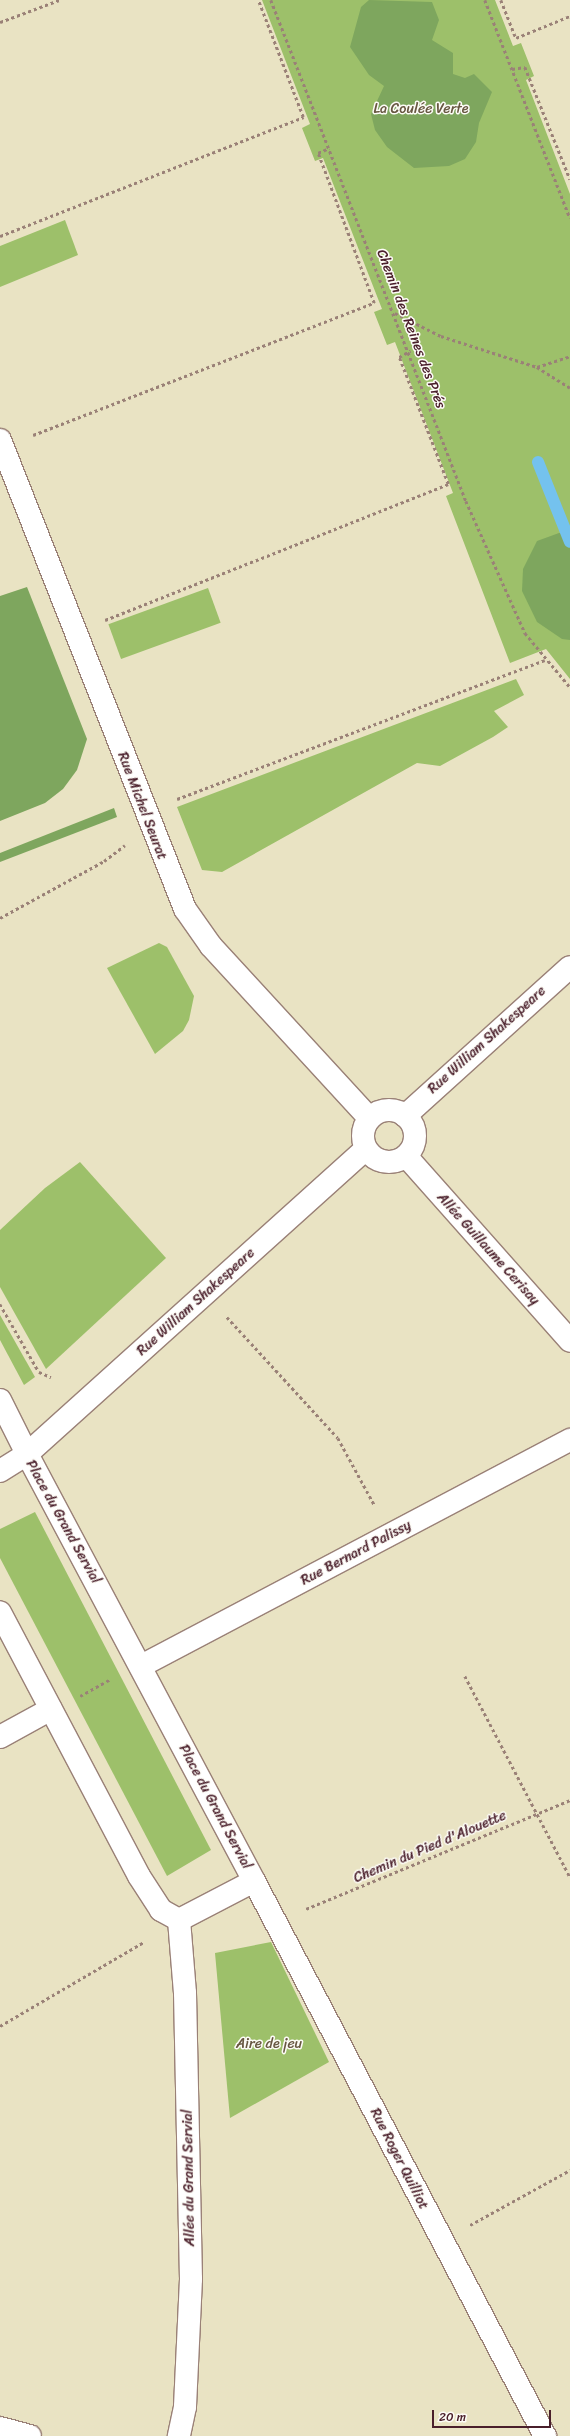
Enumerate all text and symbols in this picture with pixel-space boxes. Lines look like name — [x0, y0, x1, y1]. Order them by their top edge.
park label: La Coulée Verte — [373, 101, 469, 117]
street label: Chemin des Reines des Prés — [373, 247, 449, 411]
street label: Rue Michel Seurat — [114, 750, 170, 862]
street label: Rue William Shakespeare — [425, 983, 549, 1097]
street label: Allée Guillaume Cerisay — [433, 1189, 543, 1309]
street label: Rue William Shakespeare — [134, 1245, 258, 1359]
street label: Place du Grand Servial — [22, 1457, 104, 1587]
street label: Rue Bernard Palissy — [298, 1517, 414, 1589]
street label: Place du Grand Servial — [175, 1742, 255, 1872]
street label: Chemin du Pied d'Alouette — [351, 1807, 509, 1887]
park label: Aire de jeu — [235, 2036, 303, 2052]
street label: Rue Roger Quilliot — [366, 2106, 432, 2212]
street label: Allée du Grand Servial — [179, 2109, 199, 2247]
scale bar — [434, 2402, 553, 2428]
text: 20 m — [439, 2406, 466, 2428]

